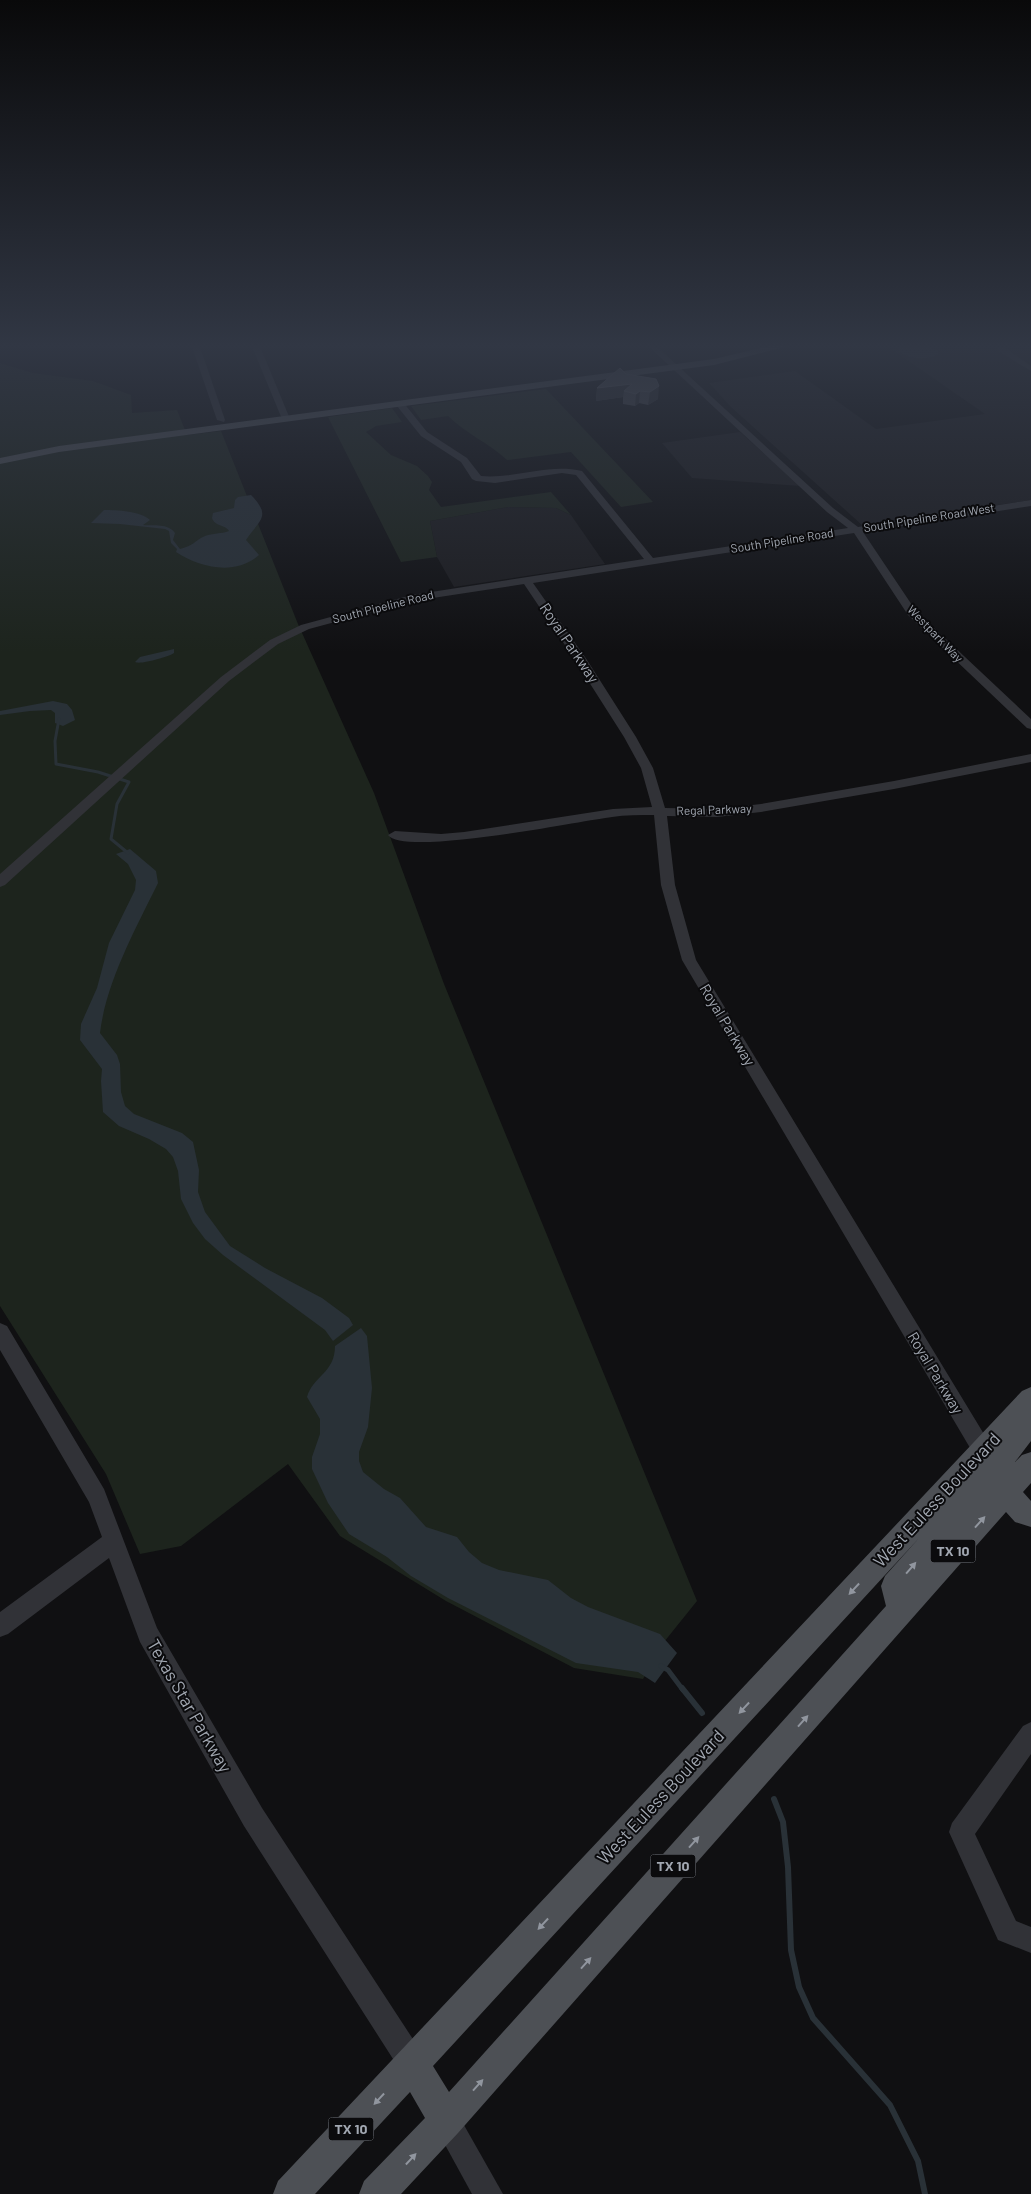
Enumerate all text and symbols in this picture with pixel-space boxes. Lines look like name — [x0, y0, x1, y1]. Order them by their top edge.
street label: South Pipeline Road West — [862, 500, 995, 534]
street label: South Pipeline Road — [729, 525, 834, 555]
street label: South Pipeline Road — [331, 587, 435, 625]
street label: Royal Parkway — [537, 599, 603, 686]
street label: Westpark Way — [905, 602, 967, 665]
street label: Regal Parkway — [676, 801, 752, 817]
street label: Royal Parkway — [696, 980, 759, 1069]
street label: Royal Parkway — [904, 1328, 967, 1417]
street label: West Euless Boulevard — [868, 1427, 1004, 1571]
one-way arrow — [974, 1516, 986, 1528]
road number: TX 10 — [930, 1540, 976, 1562]
one-way arrow — [905, 1563, 917, 1575]
one-way arrow — [848, 1583, 860, 1595]
street label: Texas Star Parkway — [143, 1635, 237, 1776]
one-way arrow — [738, 1702, 750, 1714]
one-way arrow — [797, 1714, 808, 1727]
street label: West Euless Boulevard — [592, 1724, 728, 1868]
one-way arrow — [689, 1836, 700, 1849]
road number: TX 10 — [650, 1854, 696, 1878]
one-way arrow — [537, 1917, 549, 1929]
one-way arrow — [581, 1957, 592, 1970]
one-way arrow — [472, 2079, 484, 2091]
one-way arrow — [373, 2093, 385, 2105]
road number: TX 10 — [328, 2118, 374, 2140]
one-way arrow — [405, 2153, 417, 2165]

